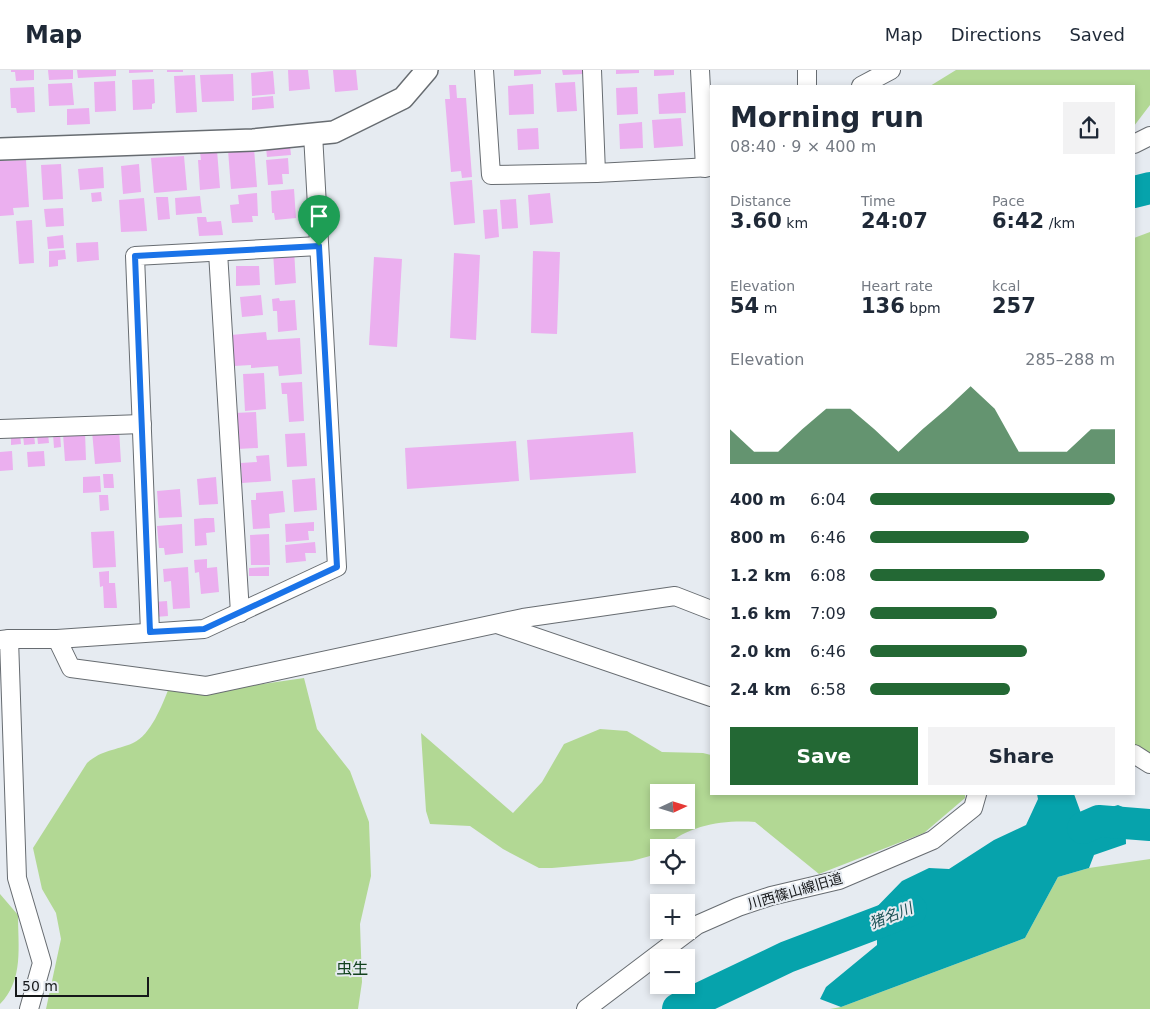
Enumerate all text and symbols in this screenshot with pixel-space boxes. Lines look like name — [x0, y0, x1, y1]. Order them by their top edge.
text: Map — [25, 21, 82, 49]
text: Map — [885, 24, 923, 45]
text: Directions — [951, 24, 1041, 45]
text: Saved — [1069, 24, 1125, 45]
text: Morning run — [730, 101, 924, 134]
button: share — [1063, 102, 1115, 154]
text: 08:40 · 9 × 400 m — [730, 137, 876, 156]
text: Distance — [730, 193, 791, 209]
text: Time — [861, 193, 895, 209]
text: Pace — [992, 193, 1025, 209]
pin — [298, 195, 340, 246]
icon: arrive — [305, 202, 333, 230]
text: 3.60 — [730, 209, 782, 233]
text: 24:07 — [861, 209, 928, 233]
text: 6:42 — [992, 209, 1044, 233]
text: km — [782, 215, 808, 231]
text: /km — [1044, 215, 1075, 231]
text: Elevation — [730, 278, 795, 294]
text: Heart rate — [861, 278, 933, 294]
text: kcal — [992, 278, 1020, 294]
text: 54 — [730, 294, 759, 318]
text: 136 — [861, 294, 905, 318]
text: 257 — [992, 294, 1036, 318]
text: m — [759, 300, 777, 316]
text: bpm — [905, 300, 941, 316]
text: Elevation — [730, 350, 804, 369]
text: 285–288 m — [1025, 350, 1115, 369]
text: 400 m — [730, 490, 786, 509]
text: 6:04 — [810, 490, 846, 509]
text: 800 m — [730, 528, 786, 547]
text: 6:46 — [810, 528, 846, 547]
text: 1.2 km — [730, 566, 791, 585]
text: 6:08 — [810, 566, 846, 585]
text: 1.6 km — [730, 604, 791, 623]
text: 7:09 — [810, 604, 846, 623]
text: 2.0 km — [730, 642, 791, 661]
text: 6:46 — [810, 642, 846, 661]
text: 2.4 km — [730, 680, 791, 699]
text: 6:58 — [810, 680, 846, 699]
button: Save — [730, 727, 918, 785]
button: Share — [928, 727, 1115, 785]
north arrow — [650, 784, 695, 829]
map controls — [650, 784, 695, 994]
button: locate — [650, 839, 695, 884]
street label: 川西篠山線旧道 — [746, 870, 844, 912]
button: + — [650, 894, 695, 939]
water label: 猪名川 — [867, 898, 917, 933]
button: − — [650, 949, 695, 994]
district label: 虫生 — [336, 959, 368, 978]
scale bar — [15, 974, 149, 997]
text: 50 m — [22, 978, 58, 994]

